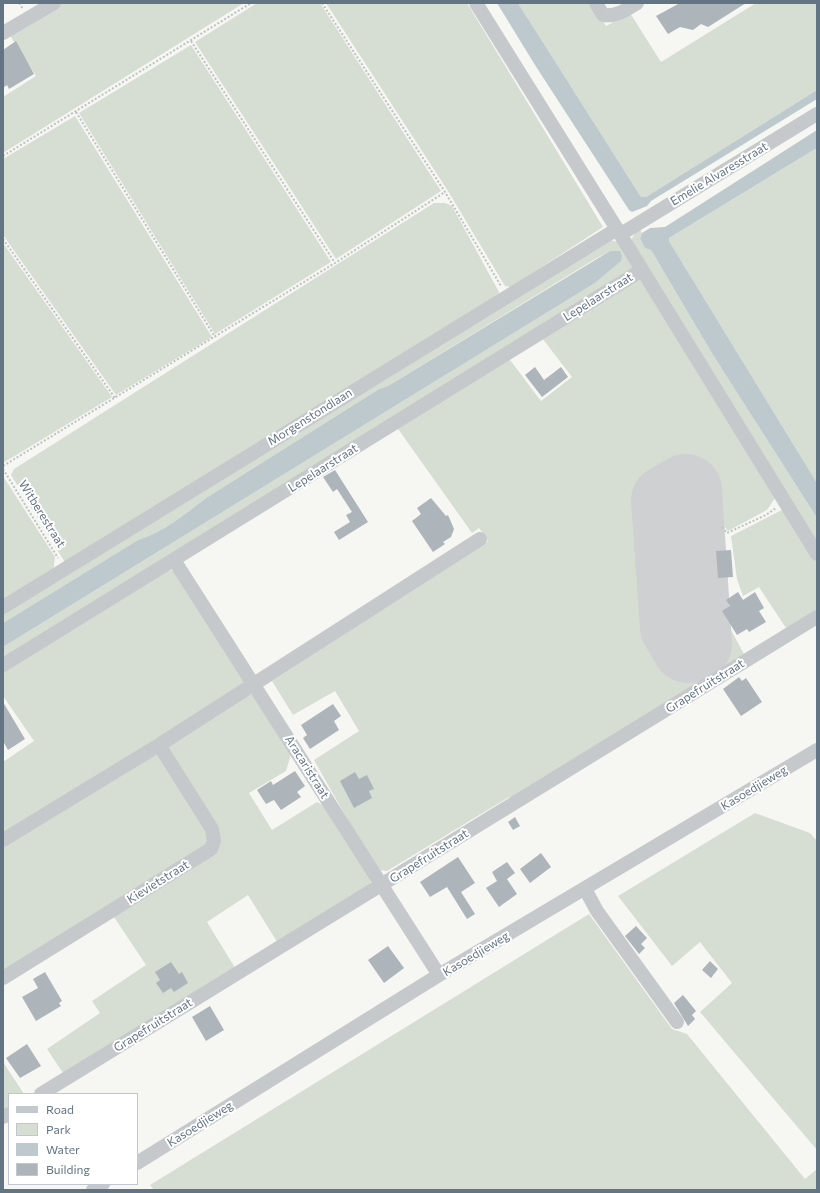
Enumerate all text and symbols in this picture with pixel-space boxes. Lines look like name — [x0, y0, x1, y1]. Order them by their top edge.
street label: Emelie Alvaresstraat — [668, 139, 770, 209]
street label: Lepelaarstraat — [561, 270, 635, 324]
street label: Morgenstondlaan — [265, 385, 355, 449]
street label: Lepelaarstraat — [286, 441, 360, 495]
street label: Witberestraat — [15, 477, 69, 551]
street label: Grapefruitstraat — [663, 656, 747, 716]
street label: Aracaristraat — [282, 733, 332, 801]
street label: Kasoedjieweg — [718, 763, 790, 813]
street label: Grapefruitstraat — [387, 826, 471, 886]
street label: Kievietstraat — [124, 857, 192, 907]
street label: Kasoedjieweg — [440, 929, 512, 979]
street label: Grapefruitstraat — [111, 995, 195, 1055]
legend — [8, 1093, 138, 1185]
street label: Kasoedjieweg — [164, 1098, 236, 1150]
text: Road — [46, 1102, 74, 1116]
text: Park — [46, 1122, 71, 1136]
text: Water — [46, 1142, 80, 1156]
text: Building — [46, 1162, 90, 1176]

